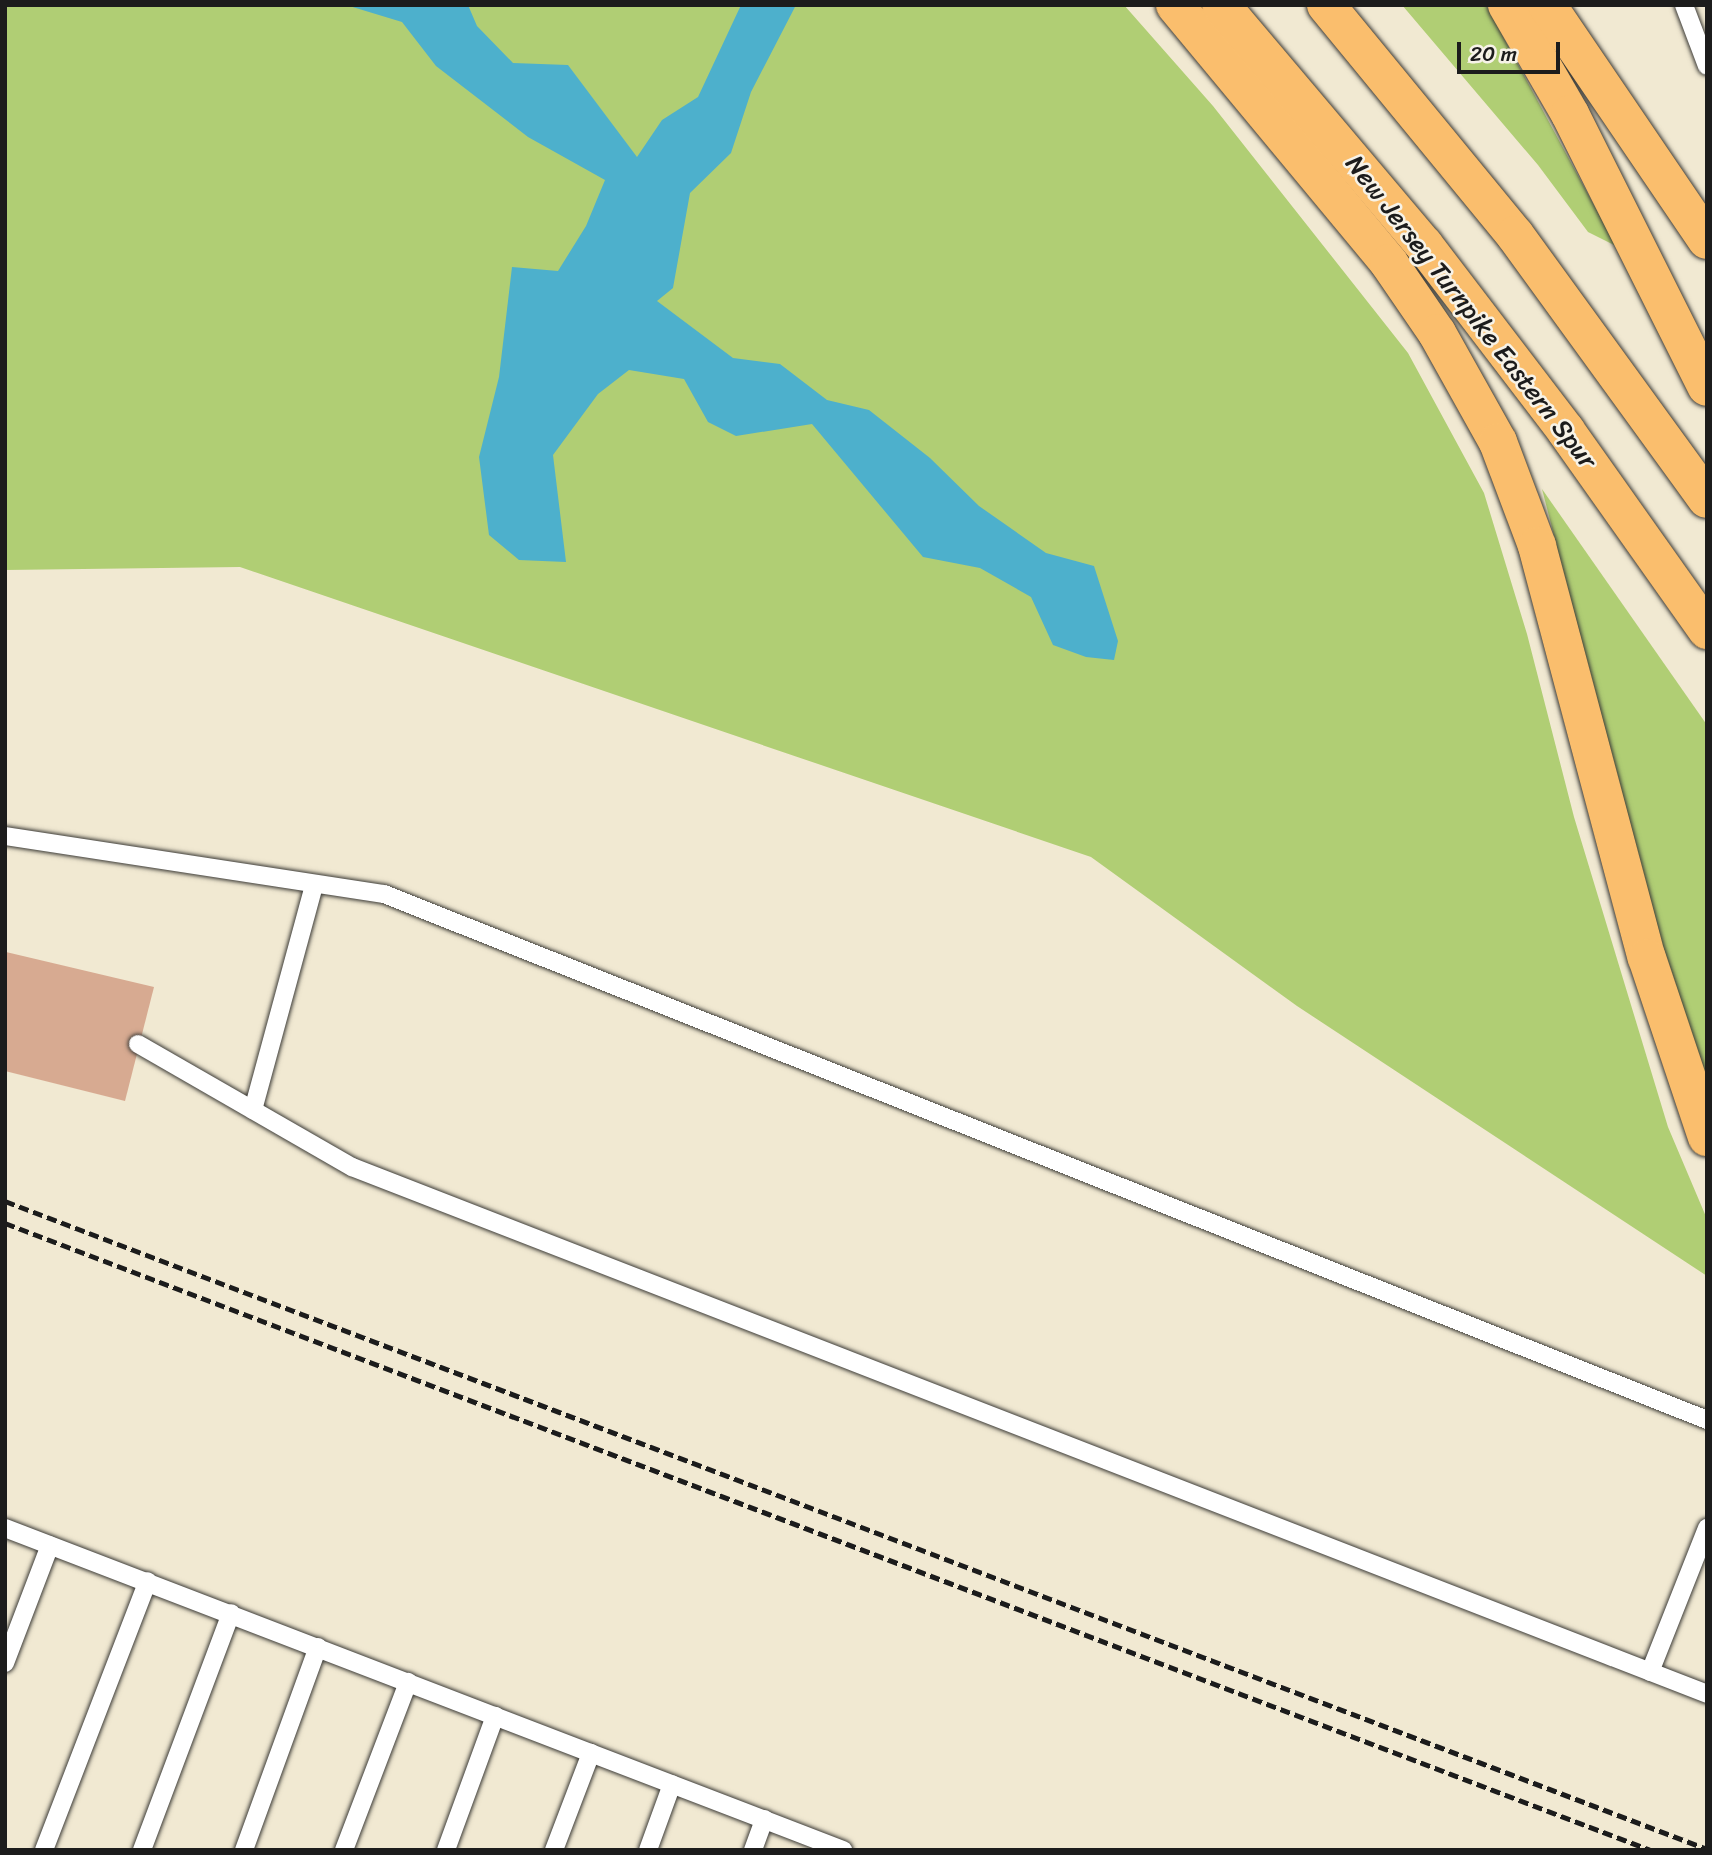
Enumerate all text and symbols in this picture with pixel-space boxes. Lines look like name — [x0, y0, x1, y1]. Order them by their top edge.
scale bar — [1460, 28, 1563, 72]
text: 20 m — [1470, 35, 1517, 73]
street label: New Jersey Turnpike Eastern Spur — [1338, 148, 1604, 476]

